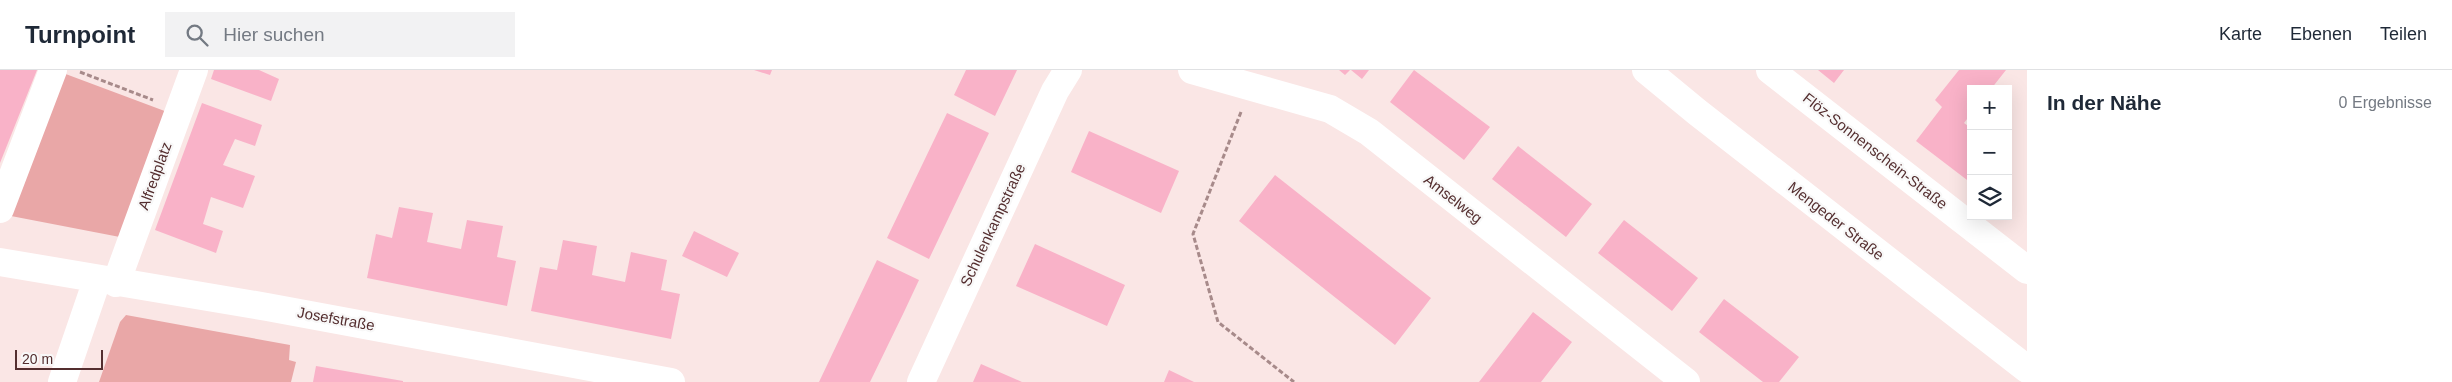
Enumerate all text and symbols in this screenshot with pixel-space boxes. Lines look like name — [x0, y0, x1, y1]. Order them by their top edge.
search box — [165, 12, 515, 57]
text: Turnpoint — [25, 21, 135, 48]
icon: search — [183, 21, 211, 49]
text: Hier suchen — [223, 24, 325, 45]
text: Karte — [2219, 24, 2262, 44]
text: Ebenen — [2290, 24, 2352, 44]
text: Teilen — [2380, 24, 2427, 44]
map controls — [1967, 85, 2012, 220]
button: + — [1967, 85, 2012, 130]
street label: Flöz-Sonnenschein-Straße — [1800, 89, 1951, 212]
text: In der Nähe — [2047, 91, 2161, 114]
text: 0 Ergebnisse — [2339, 94, 2432, 111]
button: − — [1967, 130, 2012, 175]
street label: Alfredplatz — [134, 140, 175, 212]
street label: Schulenkampstraße — [957, 161, 1028, 289]
street label: Amselweg — [1421, 171, 1486, 227]
button: layers — [1967, 175, 2012, 220]
street label: Mengeder Straße — [1785, 178, 1888, 263]
street label: Josefstraße — [296, 303, 376, 334]
scale bar — [15, 347, 102, 370]
text: 20 m — [22, 351, 53, 367]

